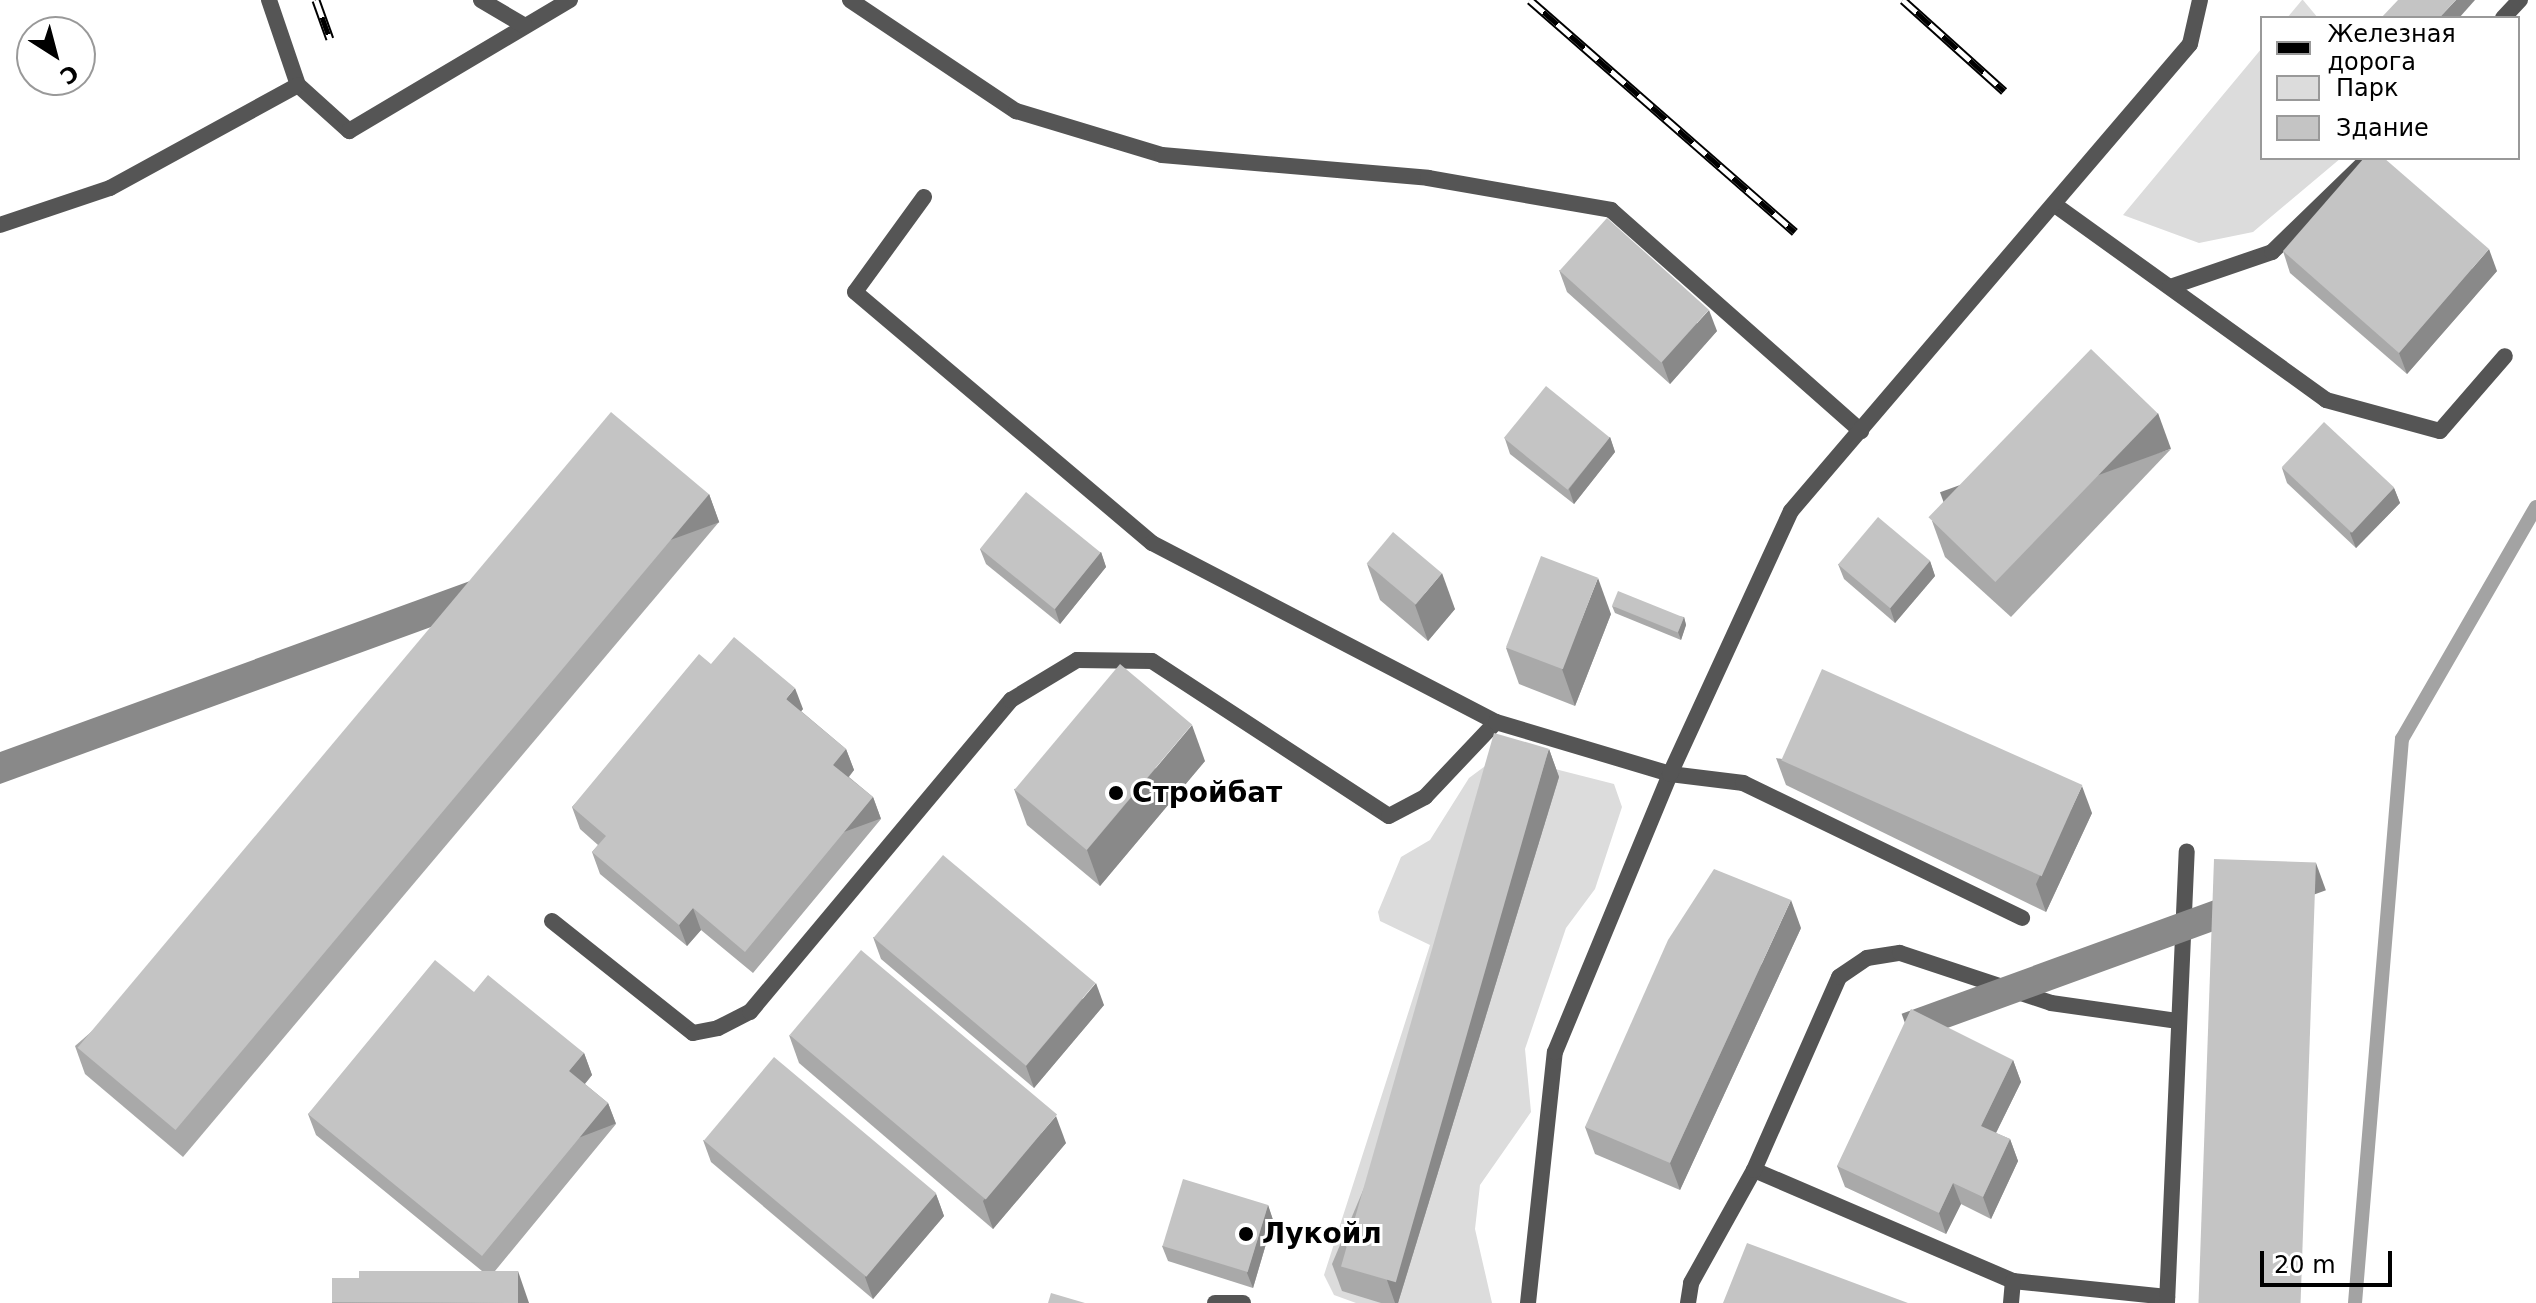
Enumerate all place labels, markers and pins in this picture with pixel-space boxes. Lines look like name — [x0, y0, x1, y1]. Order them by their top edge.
place label: Стройбат — [1132, 776, 1282, 810]
marker: Стройбат — [1107, 784, 1125, 802]
place label: Лукойл — [1262, 1217, 1382, 1251]
marker: Лукойл — [1237, 1225, 1255, 1243]

